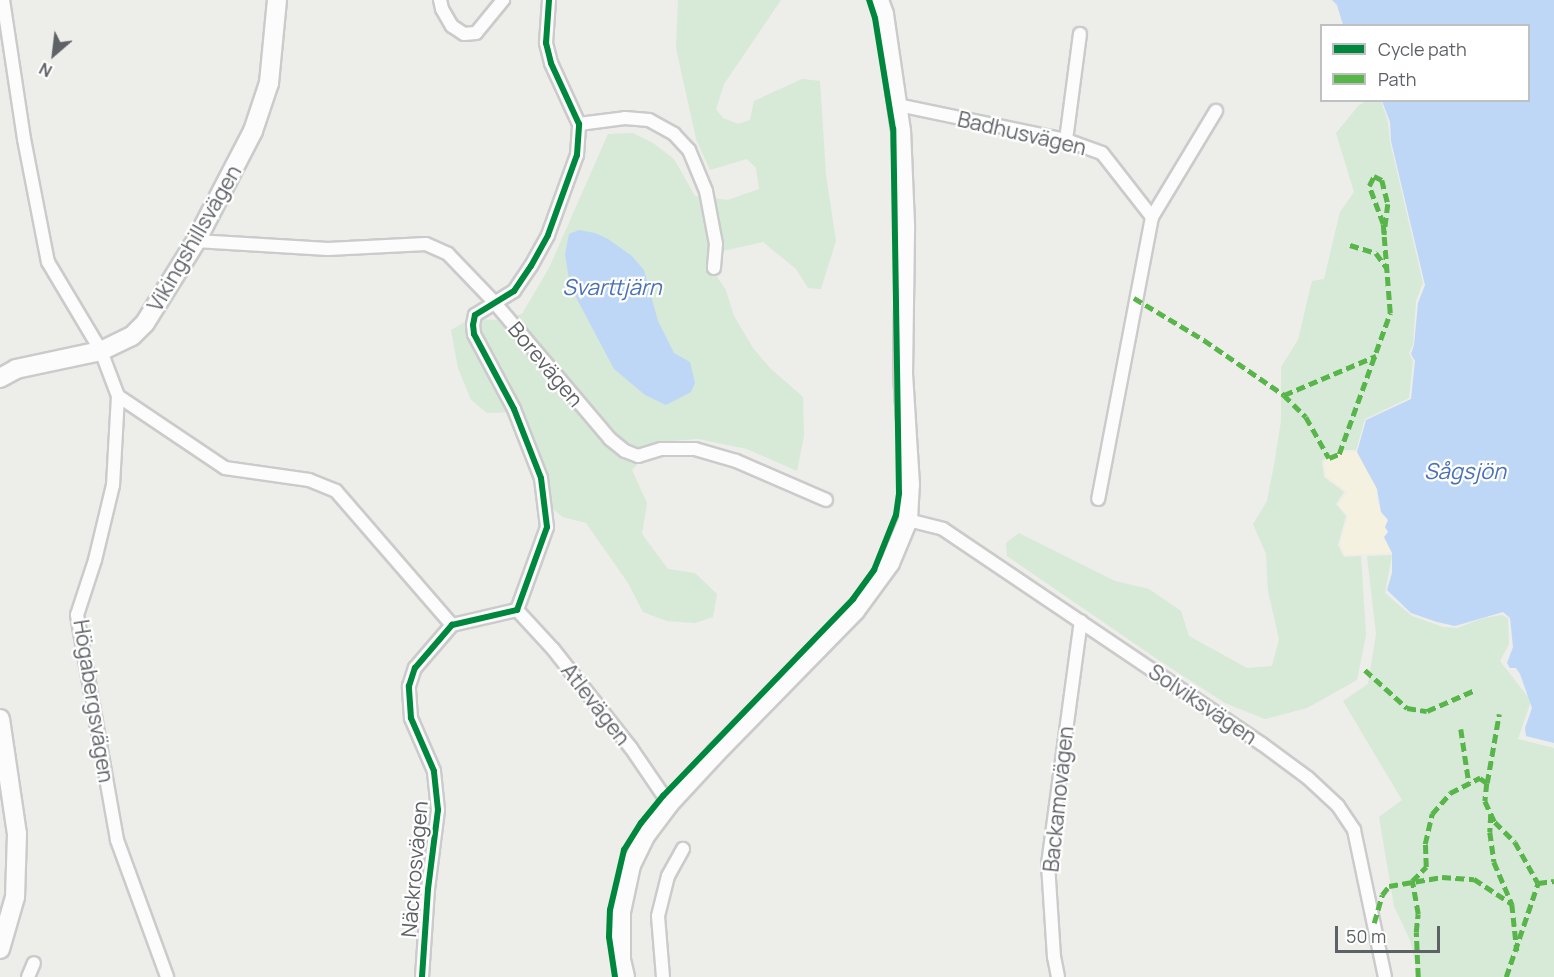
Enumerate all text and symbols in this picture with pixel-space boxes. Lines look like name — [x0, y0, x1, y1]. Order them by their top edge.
north arrow — [24, 24, 84, 84]
legend — [1320, 24, 1530, 102]
text: Cycle path — [1378, 37, 1467, 61]
text: N — [35, 57, 56, 82]
text: Path — [1378, 67, 1416, 91]
street label: Badhusvägen — [955, 106, 1089, 160]
street label: Vikingshillsvägen — [142, 160, 246, 316]
water label: Svarttjärn — [562, 275, 662, 301]
street label: Borevägen — [503, 316, 589, 412]
water label: Sågsjön — [1424, 459, 1506, 485]
street label: Högabergsvägen — [69, 618, 119, 784]
street label: Atlevägen — [556, 658, 636, 750]
street label: Solviksvägen — [1144, 659, 1262, 749]
street label: Backamovägen — [1038, 725, 1078, 873]
street label: Näckrosvägen — [395, 800, 433, 938]
scale bar — [1338, 914, 1443, 952]
text: 50 m — [1346, 924, 1386, 948]

